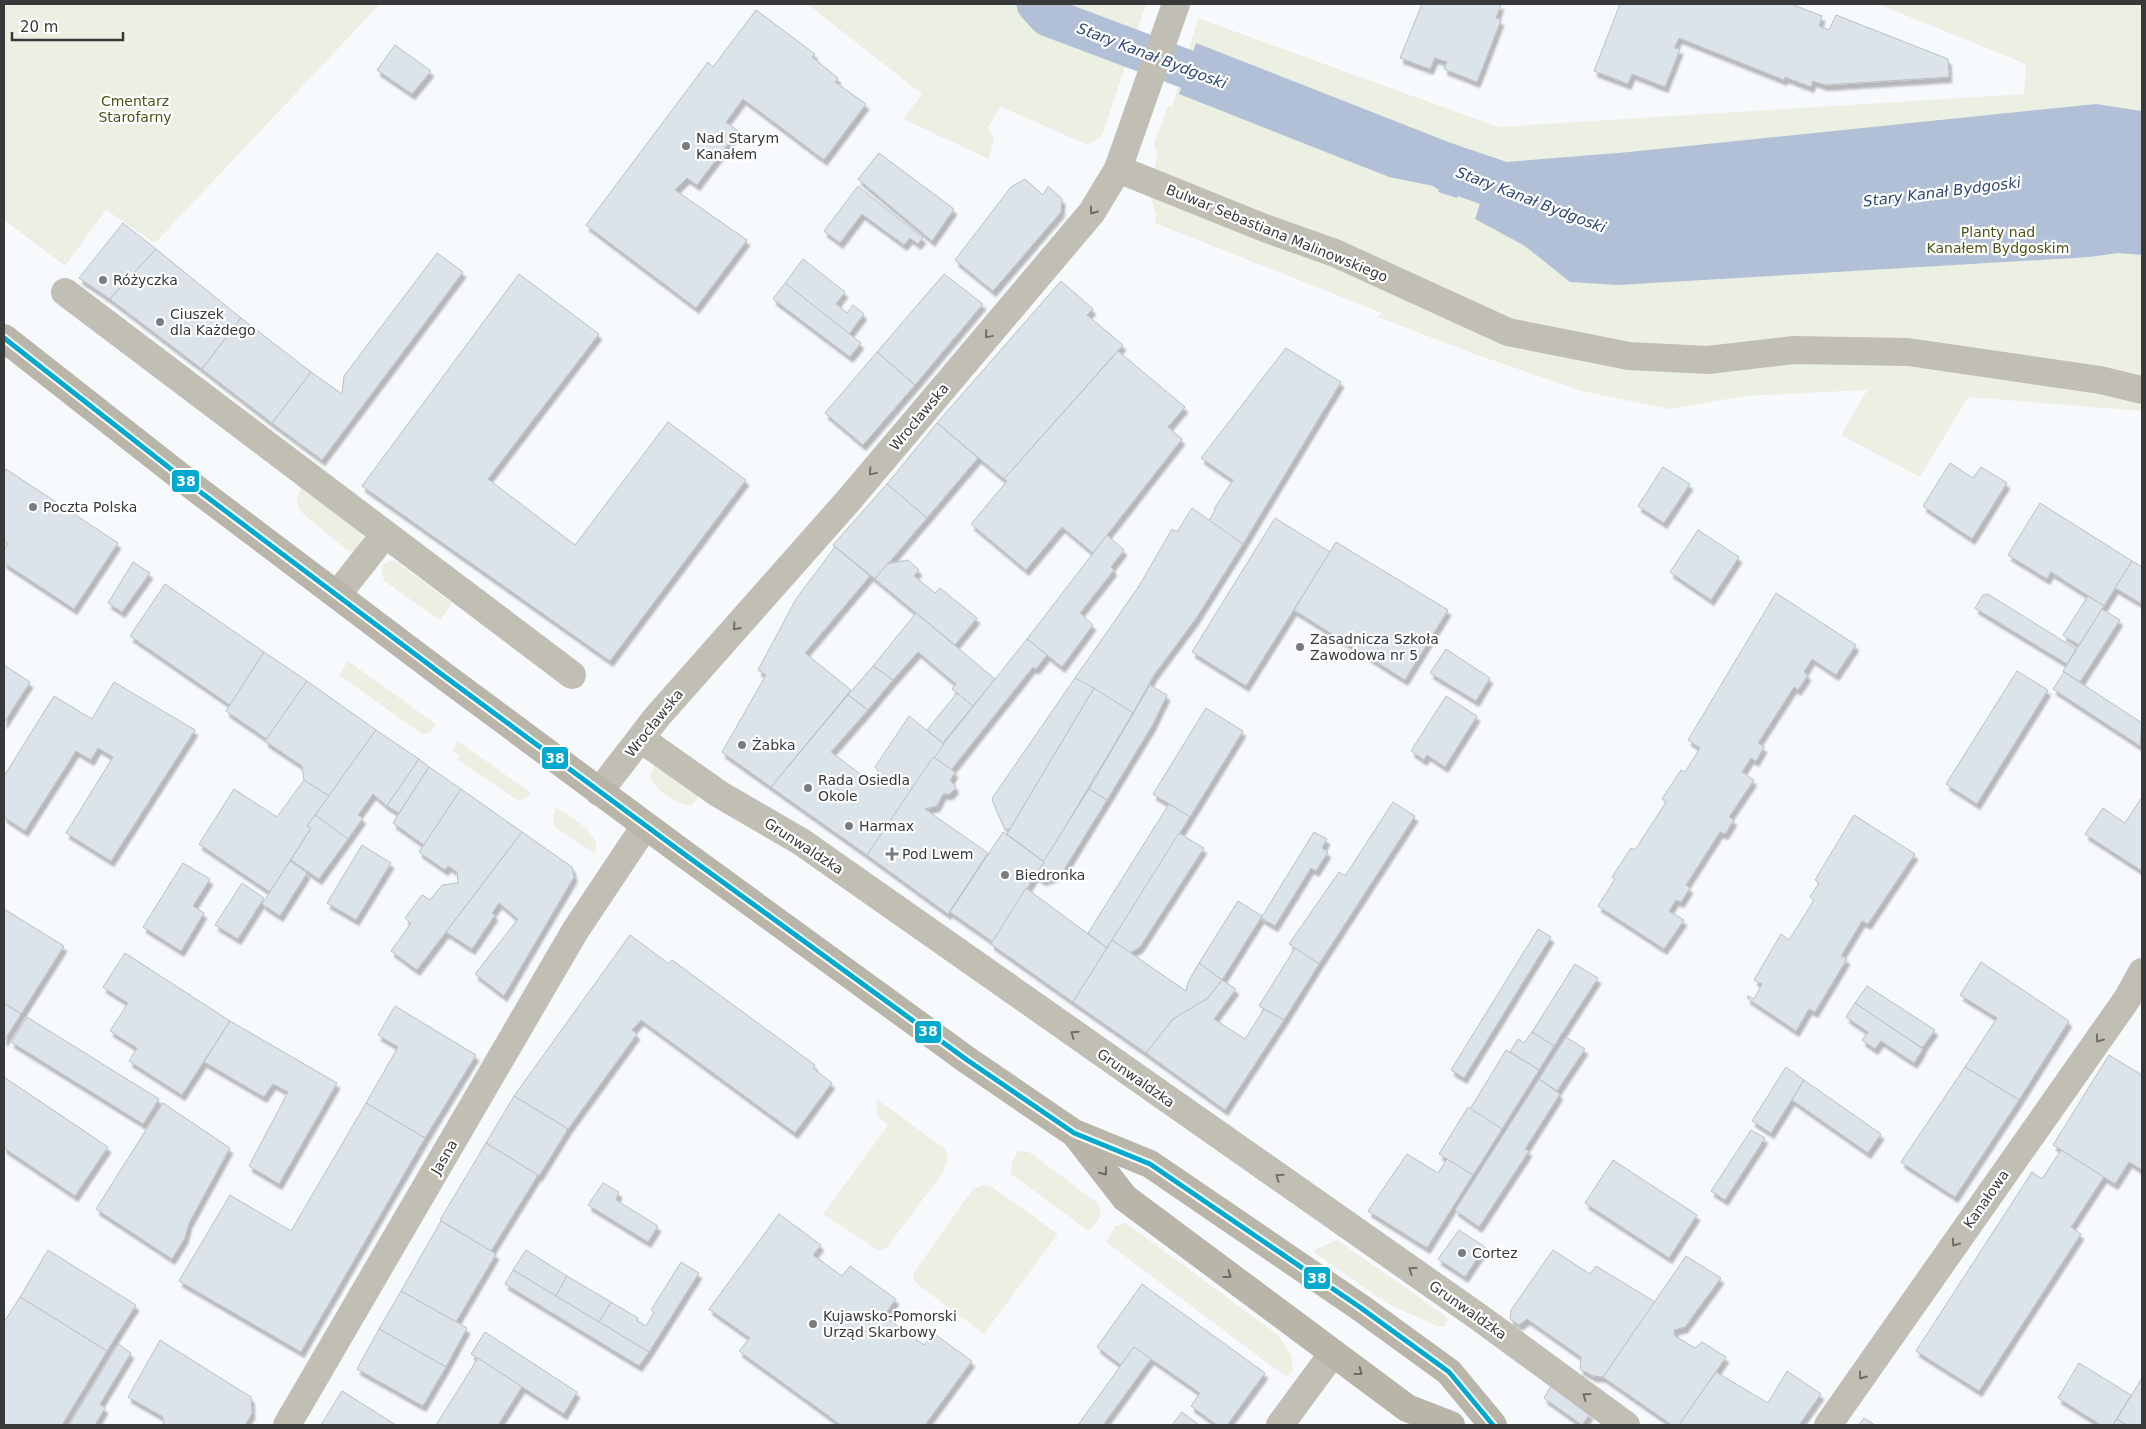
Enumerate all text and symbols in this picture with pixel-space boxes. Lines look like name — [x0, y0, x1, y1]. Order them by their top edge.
scale bar — [12, 10, 124, 42]
text: 20 m — [20, 18, 58, 36]
water label: Stary Kanał Bydgoski — [1075, 19, 1230, 93]
park label: Cmentarz Starofarny — [98, 93, 172, 125]
place label: Nad Starym Kanałem — [696, 130, 779, 162]
marker: Nad Starym Kanałem — [680, 140, 692, 152]
water label: Stary Kanał Bydgoski — [1454, 163, 1609, 237]
water label: Stary Kanał Bydgoski — [1862, 173, 2023, 211]
street label: Bulwar Sebastiana Malinowskiego — [1164, 181, 1390, 285]
one-way arrow — [1090, 205, 1099, 214]
park label: Planty nad Kanałem Bydgoskim — [1927, 224, 2069, 256]
place label: Różyczka — [113, 272, 178, 288]
marker: Różyczka — [97, 274, 109, 286]
place label: Ciuszek dla Każdego — [170, 306, 256, 338]
marker: Ciuszek dla Każdego — [154, 316, 166, 328]
one-way arrow — [986, 329, 994, 338]
street label: Wrocławska — [886, 380, 952, 454]
one-way arrow — [869, 467, 878, 476]
line badge: 38 — [171, 469, 200, 493]
text: 38 — [176, 473, 196, 489]
place label: Poczta Polska — [43, 499, 137, 515]
marker: Poczta Polska — [27, 501, 39, 513]
one-way arrow — [733, 622, 742, 631]
place label: Zasadnicza Szkoła Zawodowa nr 5 — [1310, 631, 1439, 663]
marker: Zasadnicza Szkoła Zawodowa nr 5 — [1294, 641, 1306, 653]
street label: Wrocławska — [622, 686, 686, 760]
place label: Żabka — [752, 736, 796, 753]
marker: Żabka — [736, 739, 748, 751]
line badge: 38 — [541, 746, 569, 770]
text: 38 — [545, 750, 565, 766]
place label: Rada Osiedla Okole — [818, 772, 910, 804]
marker: Rada Osiedla Okole — [802, 782, 814, 794]
street label: Grunwaldzka — [762, 815, 846, 877]
place label: Harmax — [859, 818, 914, 834]
marker: Harmax — [843, 820, 855, 832]
place label: Pod Lwem — [902, 846, 973, 862]
marker: Pod Lwem — [886, 848, 898, 860]
place label: Biedronka — [1015, 867, 1085, 883]
marker: Biedronka — [999, 869, 1011, 881]
line badge: 38 — [914, 1020, 942, 1044]
text: 38 — [918, 1023, 938, 1039]
one-way arrow — [1070, 1031, 1080, 1040]
one-way arrow — [2096, 1033, 2105, 1043]
street label: Grunwaldzka — [1094, 1045, 1178, 1111]
street label: Jasna — [427, 1137, 460, 1178]
one-way arrow — [1098, 1166, 1107, 1175]
street label: Kanałowa — [1960, 1167, 2012, 1231]
one-way arrow — [1275, 1174, 1285, 1183]
one-way arrow — [1952, 1237, 1961, 1247]
place label: Cortez — [1472, 1245, 1518, 1261]
marker: Cortez — [1456, 1247, 1468, 1259]
line badge: 38 — [1303, 1266, 1331, 1290]
one-way arrow — [1408, 1267, 1418, 1276]
one-way arrow — [1222, 1269, 1232, 1278]
text: 38 — [1307, 1270, 1327, 1286]
street label: Grunwaldzka — [1426, 1277, 1510, 1343]
place label: Kujawsko-Pomorski Urząd Skarbowy — [823, 1308, 957, 1340]
marker: Kujawsko-Pomorski Urząd Skarbowy — [807, 1318, 819, 1330]
one-way arrow — [1353, 1366, 1362, 1374]
one-way arrow — [1859, 1371, 1868, 1380]
one-way arrow — [1583, 1394, 1592, 1402]

